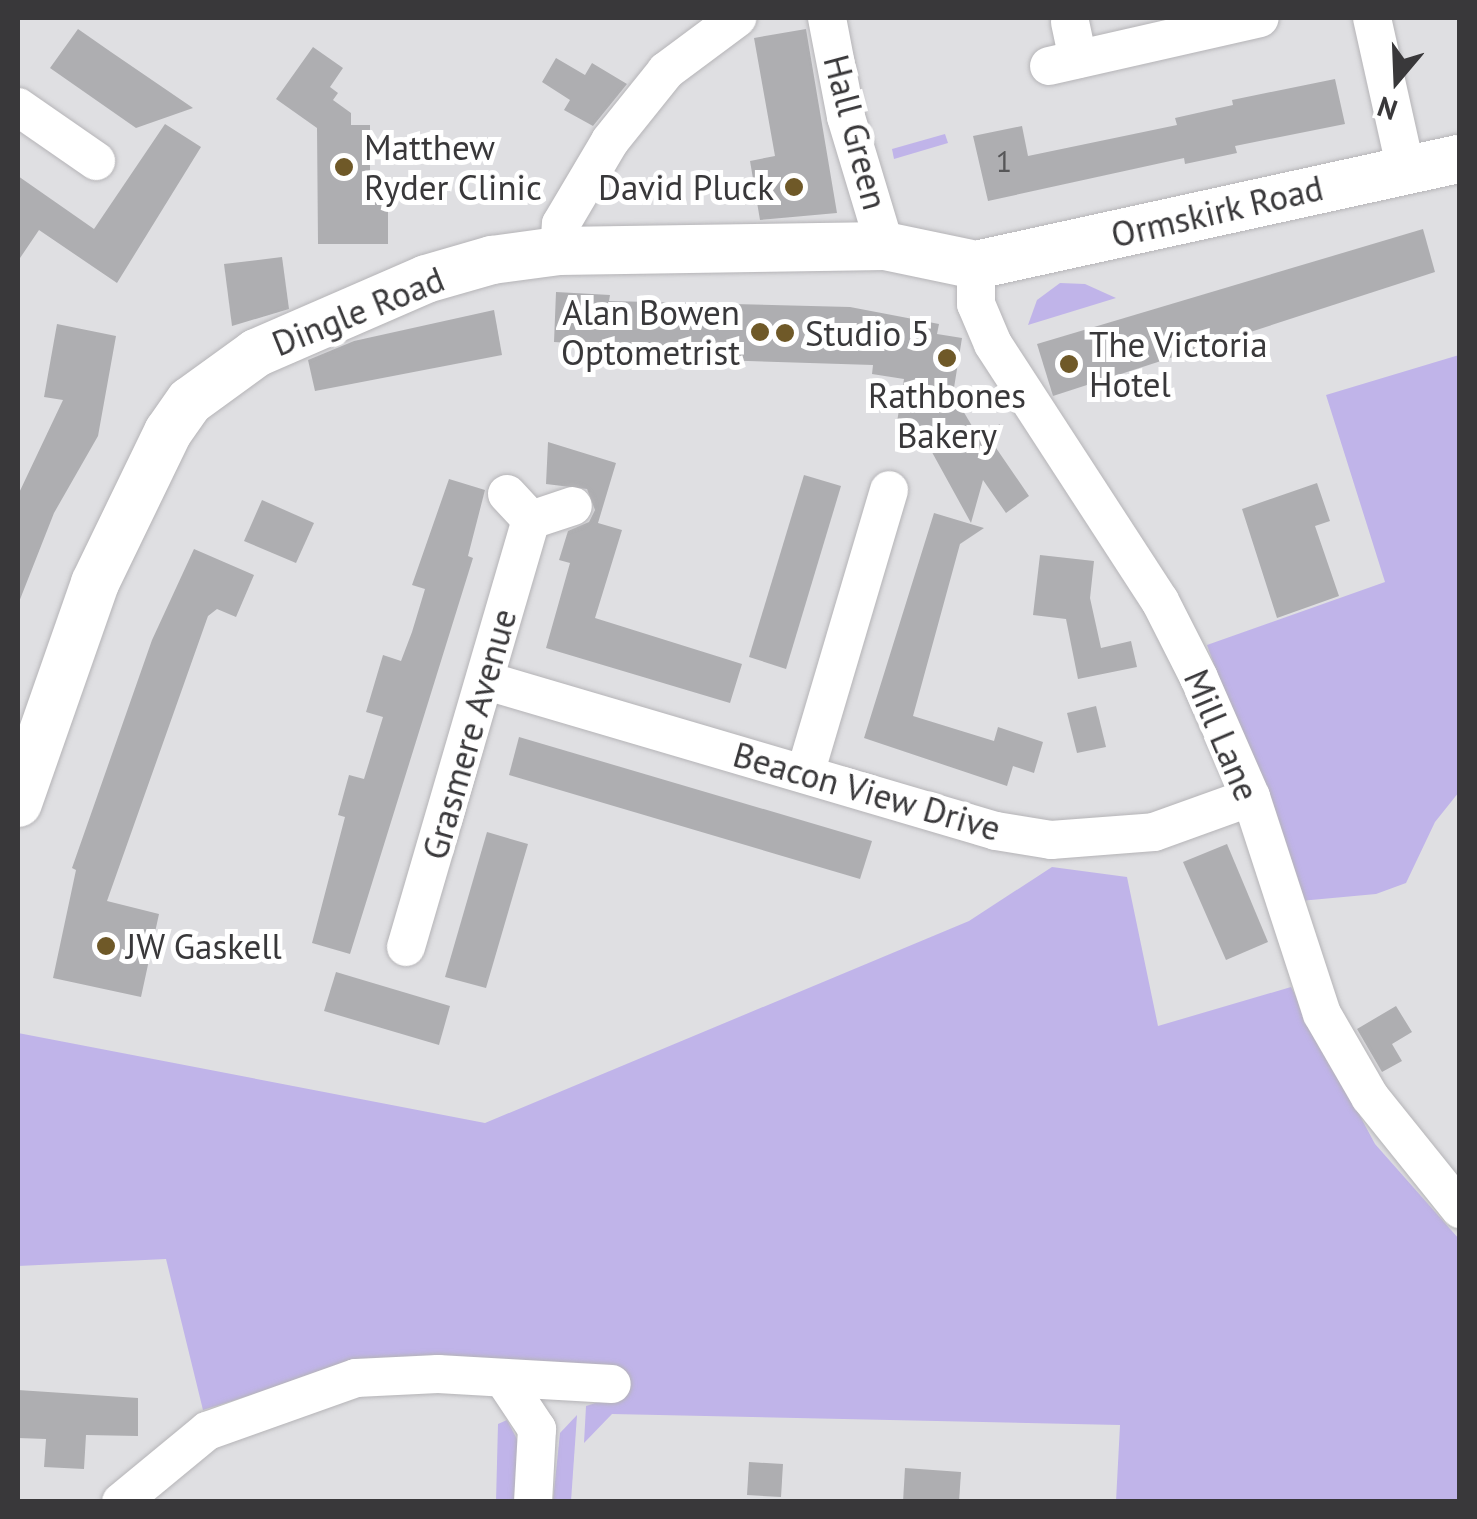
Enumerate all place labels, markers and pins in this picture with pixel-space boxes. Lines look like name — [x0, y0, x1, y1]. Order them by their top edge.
place label: Matthew Ryder Clinic — [364, 126, 542, 208]
marker: Matthew Ryder Clinic — [333, 156, 355, 178]
place label: David Pluck — [598, 166, 774, 208]
marker: David Pluck — [783, 176, 805, 198]
place label: Alan Bowen Optometrist — [561, 291, 740, 373]
place label: Studio 5 — [805, 312, 930, 354]
marker: Alan Bowen Optometrist — [749, 321, 771, 343]
marker: Studio 5 — [774, 322, 796, 344]
place label: The Victoria Hotel — [1089, 323, 1269, 405]
marker: Rathbones Bakery — [936, 347, 958, 369]
marker: The Victoria Hotel — [1058, 353, 1080, 375]
place label: Rathbones Bakery — [868, 374, 1026, 456]
place label: JW Gaskell — [126, 925, 283, 967]
marker: JW Gaskell — [95, 935, 117, 957]

